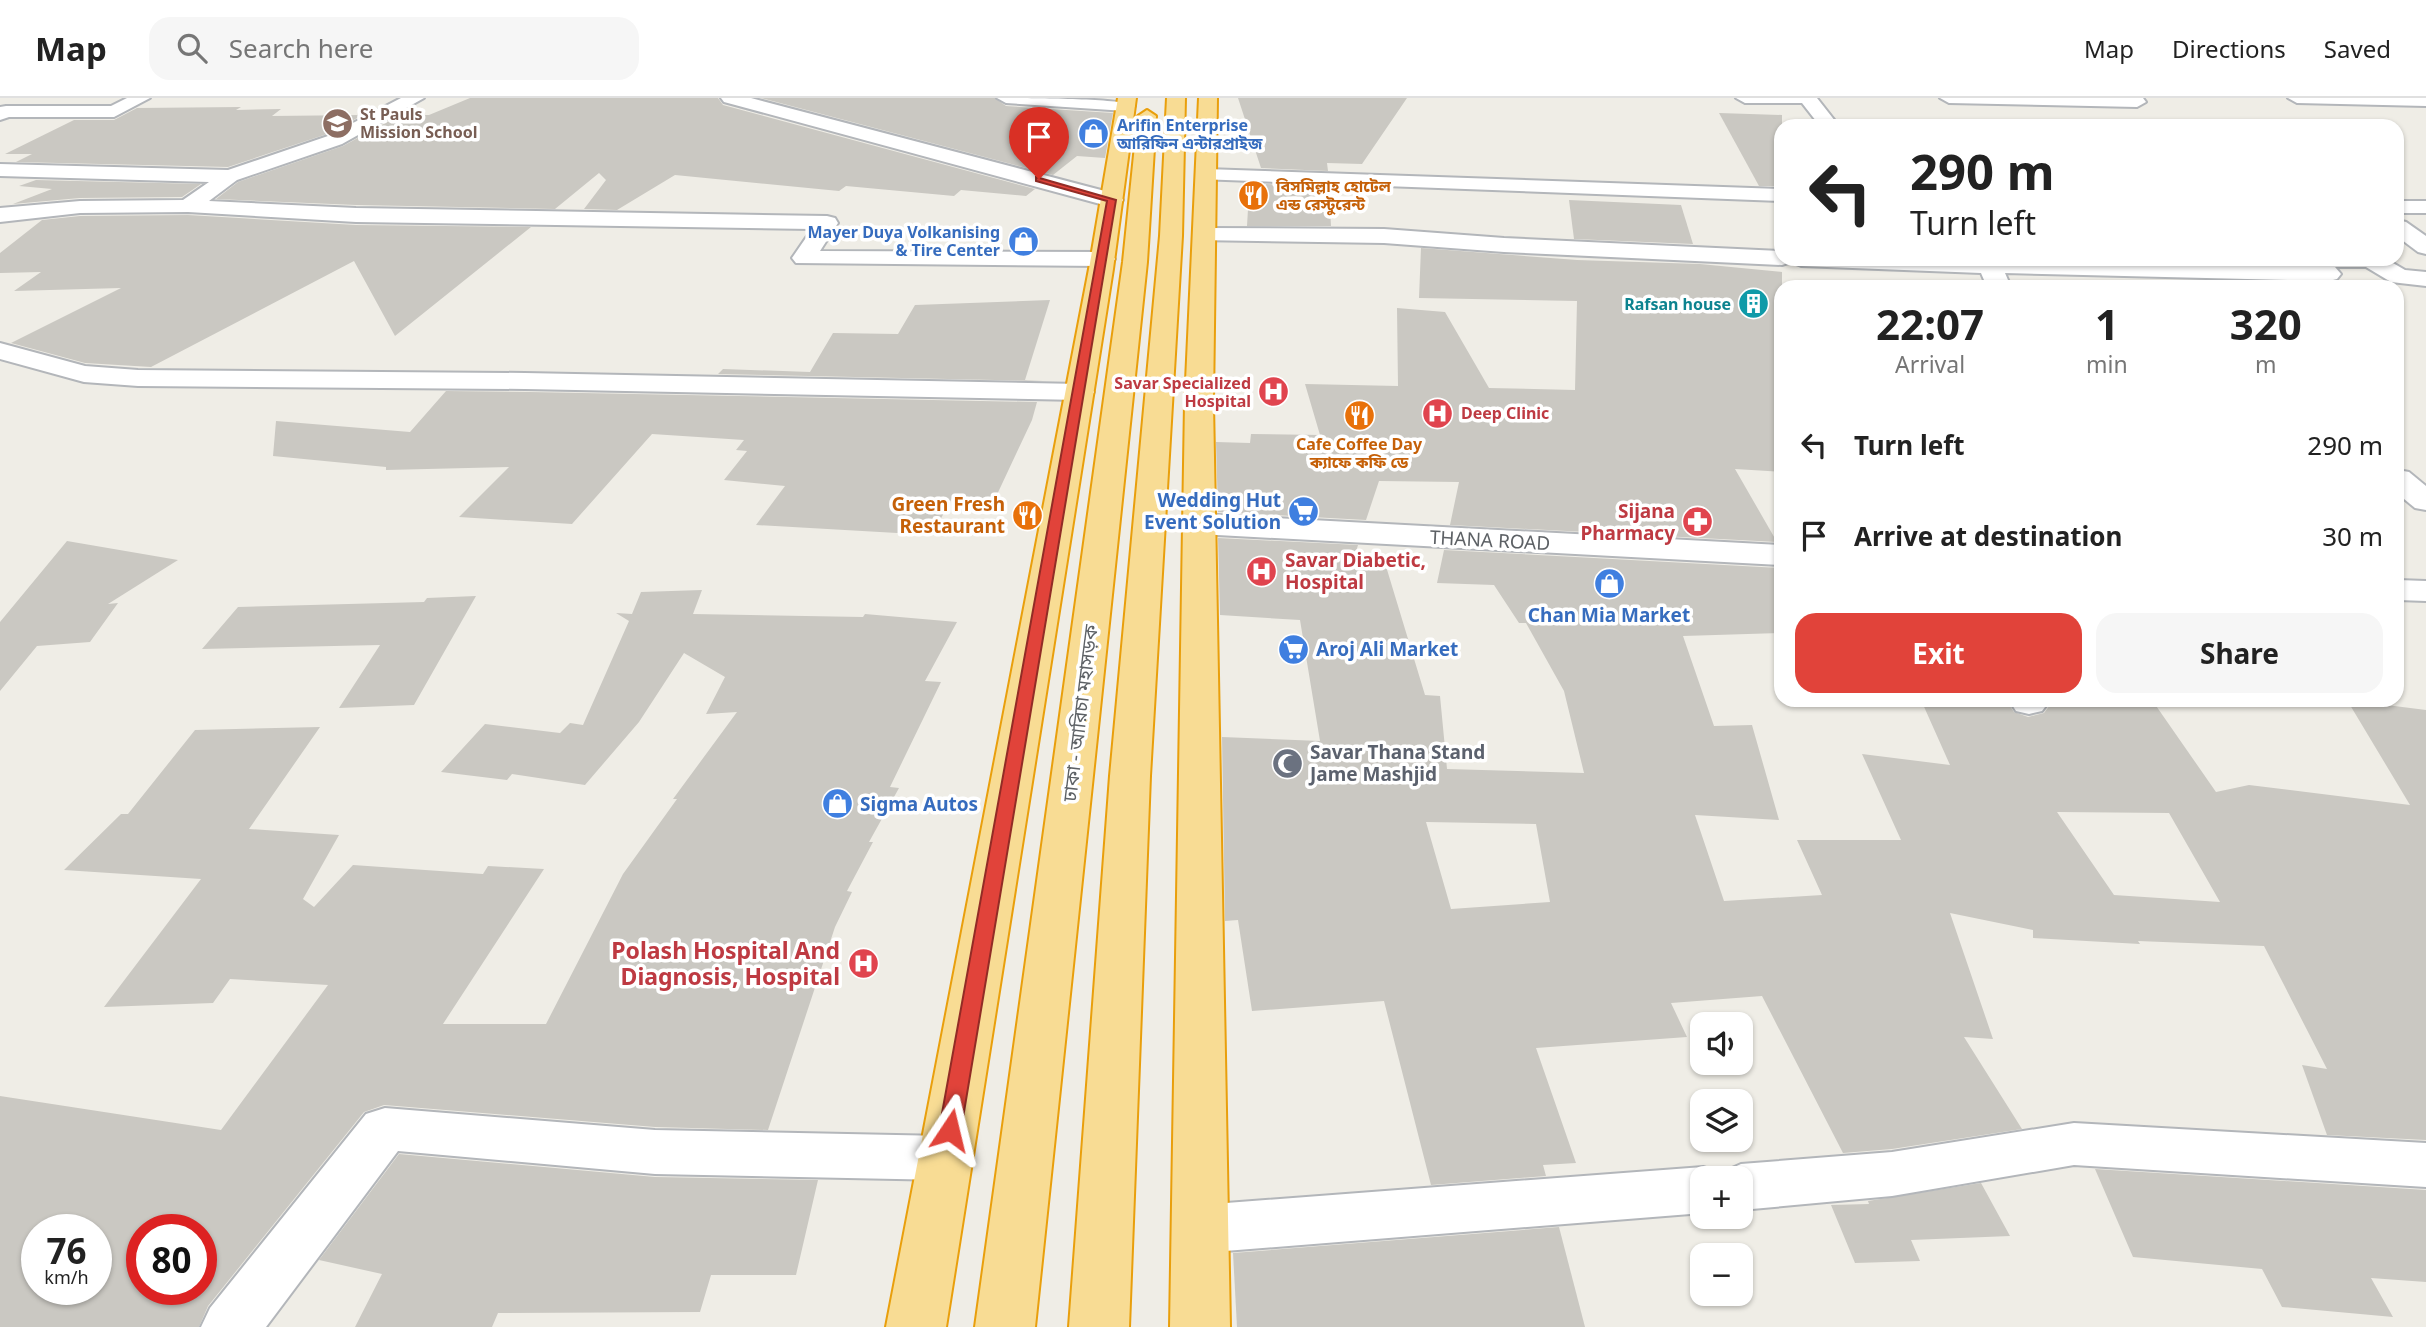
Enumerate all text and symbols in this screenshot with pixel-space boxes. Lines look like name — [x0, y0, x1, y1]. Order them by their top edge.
search box — [149, 17, 639, 80]
text: Map — [35, 26, 107, 71]
icon: search — [173, 29, 211, 67]
text: Search here — [229, 30, 373, 66]
text: Map — [2084, 32, 2134, 65]
text: Directions — [2172, 32, 2286, 65]
text: Saved — [2324, 32, 2391, 65]
place label: St Pauls Mission School — [360, 103, 478, 143]
school or university icon: St Pauls Mission School — [320, 106, 354, 140]
pin — [1009, 107, 1069, 179]
place label: Arifin Enterprise আরিফিন এন্টারপ্রাইজ — [1116, 114, 1263, 154]
shop icon: Arifin Enterprise আরিফিন এন্টারপ্রাইজ — [1077, 117, 1111, 151]
icon: arrive — [1020, 118, 1058, 156]
text: 290 m — [1910, 138, 2055, 204]
icon: left — [1795, 147, 1886, 238]
place label: বিসমিল্লাহ হোটেল এন্ড রেস্টুরেন্ট — [1275, 175, 1392, 216]
restaurant icon: বিসমিল্লাহ হোটেল এন্ড রেস্টুরেন্ট — [1236, 178, 1270, 212]
text: Turn left — [1910, 201, 2036, 244]
place label: Mayer Duya Volkanising & Tire Center — [807, 221, 1000, 261]
shop icon: Mayer Duya Volkanising & Tire Center — [1006, 224, 1040, 258]
building icon: Rafsan house — [1737, 287, 1771, 321]
place label: Rafsan house — [1624, 293, 1731, 315]
text: 22:07 — [1876, 295, 1984, 352]
text: 1 — [2095, 295, 2119, 352]
text: 320 — [2230, 295, 2302, 352]
text: Arrival — [1895, 348, 1965, 380]
text: min — [2086, 348, 2128, 380]
text: m — [2255, 348, 2277, 380]
place label: Savar Specialized Hospital — [1114, 372, 1251, 412]
hospital icon: Savar Specialized Hospital — [1257, 375, 1291, 409]
hospital icon: Deep Clinic — [1421, 396, 1455, 430]
restaurant icon: Cafe Coffee Day ক্যাফে কফি ডে — [1342, 398, 1376, 432]
place label: Deep Clinic — [1461, 402, 1549, 424]
icon: left — [1795, 426, 1833, 464]
text: Turn left — [1854, 427, 1965, 463]
text: 290 m — [2307, 427, 2383, 463]
place label: Cafe Coffee Day ক্যাফে কফি ডে — [1296, 433, 1423, 473]
place label: Wedding Hut Event Solution — [1144, 487, 1281, 535]
place label: Green Fresh Restaurant — [891, 491, 1005, 539]
supermarket icon: Wedding Hut Event Solution — [1287, 494, 1321, 528]
restaurant icon: Green Fresh Restaurant — [1011, 498, 1045, 532]
place label: Sijana Pharmacy — [1580, 498, 1675, 546]
pharmacy icon: Sijana Pharmacy — [1681, 505, 1715, 539]
icon: arrive — [1795, 517, 1833, 555]
text: Arrive at destination — [1854, 518, 2123, 554]
text: 30 m — [2322, 518, 2383, 554]
street label: THANA ROAD — [1429, 524, 1551, 556]
place label: Savar Diabetic, Hospital — [1285, 547, 1426, 595]
hospital icon: Savar Diabetic, Hospital — [1245, 554, 1279, 588]
shop icon: Chan Mia Market — [1592, 567, 1626, 601]
place label: Chan Mia Market — [1528, 602, 1690, 628]
button: Exit — [1795, 613, 2082, 693]
button: Share — [2096, 613, 2383, 693]
street label: ঢাকা - আরিচা মহাসড়ক — [1056, 622, 1104, 804]
supermarket icon: Aroj Ali Market — [1276, 632, 1310, 666]
place label: Aroj Ali Market — [1316, 636, 1458, 662]
place label: Savar Thana Stand Jame Mashjid — [1308, 739, 1485, 787]
mosque icon: Savar Thana Stand Jame Mashjid — [1270, 746, 1304, 780]
shop icon: Sigma Autos — [820, 787, 854, 821]
place label: Sigma Autos — [860, 791, 978, 817]
place label: Polash Hospital And Diagnosis, Hospital — [611, 934, 840, 992]
hospital icon: Polash Hospital And Diagnosis, Hospital — [846, 947, 880, 981]
map controls — [1690, 1012, 1753, 1306]
button: sound — [1690, 1012, 1753, 1075]
button: layers — [1690, 1089, 1753, 1152]
position arrow — [913, 1093, 987, 1167]
button: + — [1690, 1166, 1753, 1229]
speed limit sign: 80 — [126, 1214, 217, 1305]
text: 76 — [46, 1227, 87, 1274]
button: − — [1690, 1243, 1753, 1306]
text: km/h — [44, 1265, 89, 1289]

